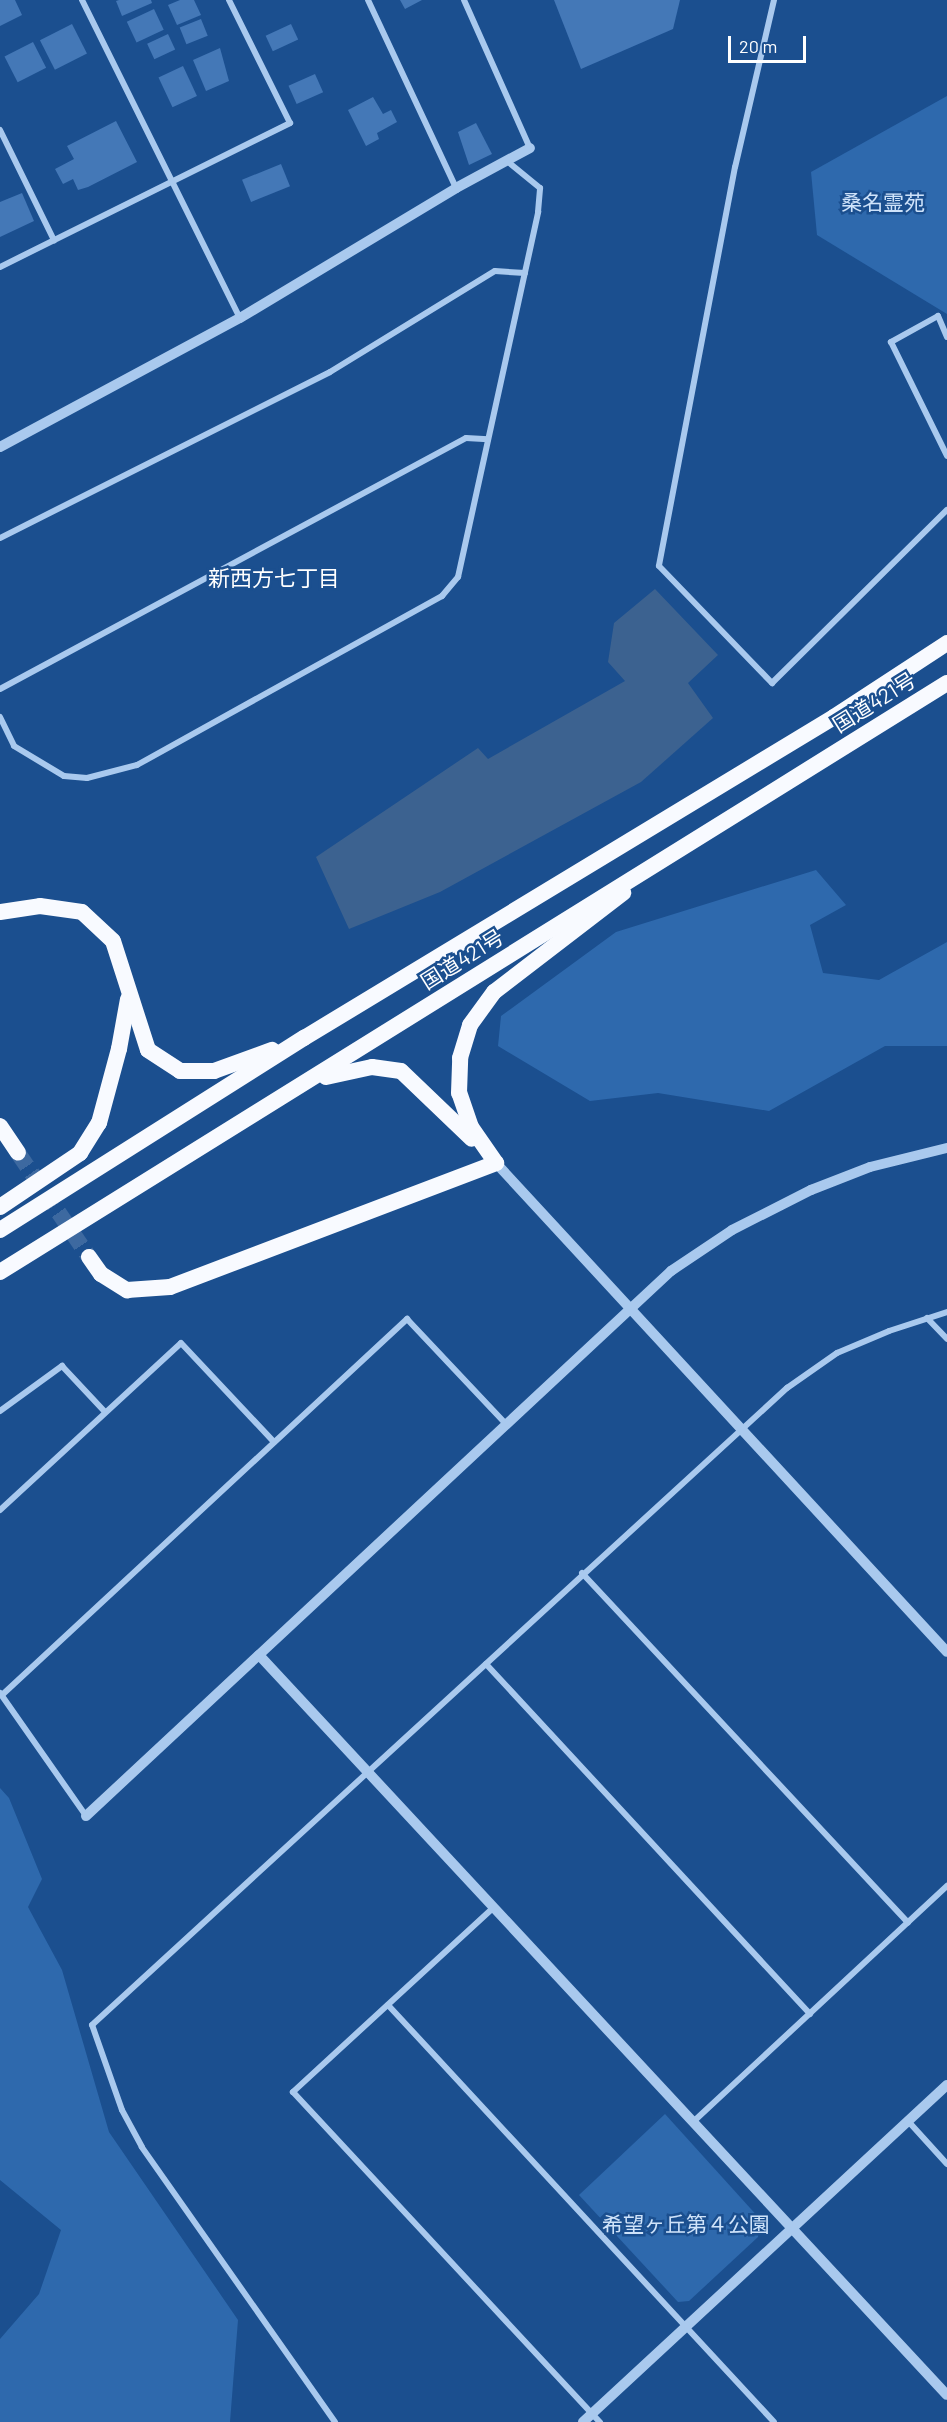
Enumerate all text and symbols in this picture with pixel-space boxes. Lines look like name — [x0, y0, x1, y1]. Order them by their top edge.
scale bar — [731, 24, 809, 62]
text: 20 m — [739, 35, 777, 57]
park label: 桑名霊苑 — [841, 189, 925, 215]
district label: 新西方七丁目 — [208, 565, 340, 591]
street label: 国道421号 — [828, 667, 920, 737]
street label: 国道421号 — [416, 924, 508, 994]
park label: 希望ヶ丘第４公園 — [602, 2211, 770, 2237]

